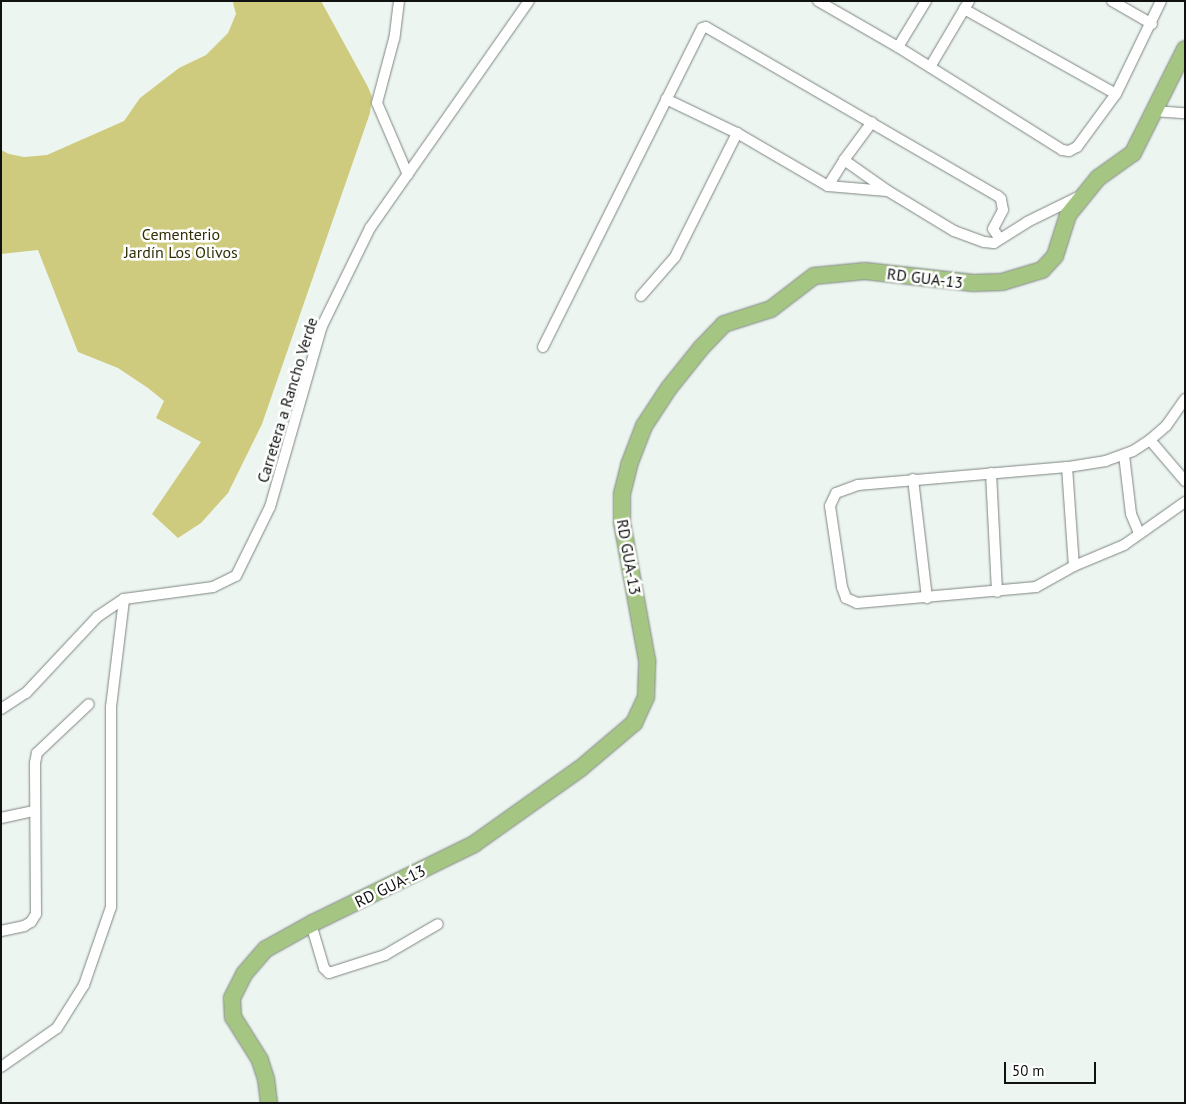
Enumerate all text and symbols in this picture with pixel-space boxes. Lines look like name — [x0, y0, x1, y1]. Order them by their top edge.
park label: Cementerio Jardín Los Olivos — [124, 224, 238, 262]
street label: RD GUA-13 — [886, 264, 964, 292]
street label: Carretera a Rancho Verde — [253, 315, 321, 485]
street label: RD GUA-13 — [613, 518, 645, 596]
street label: RD GUA-13 — [351, 861, 429, 911]
scale bar — [1006, 1052, 1098, 1084]
text: 50 m — [1012, 1061, 1045, 1080]

